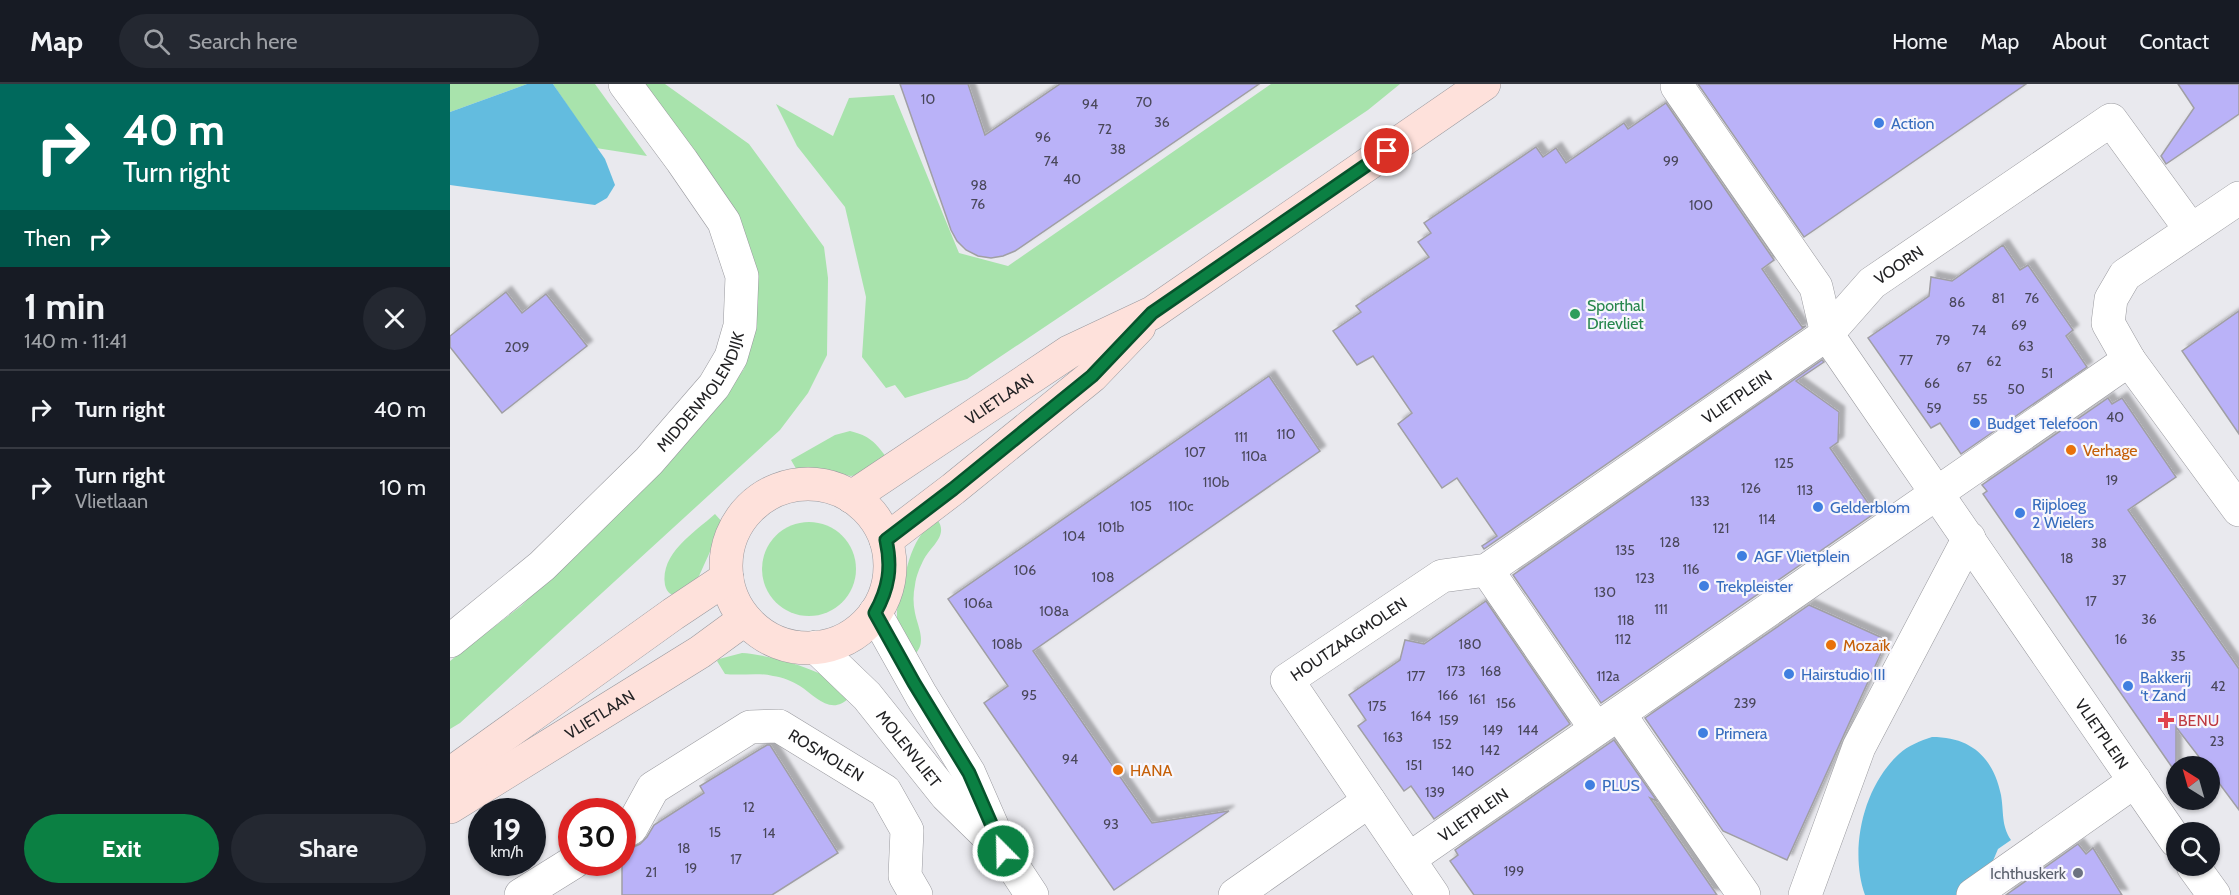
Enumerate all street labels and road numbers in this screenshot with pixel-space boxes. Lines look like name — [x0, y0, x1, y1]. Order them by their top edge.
street label: VOORN — [1871, 242, 1927, 289]
street label: MIDDENMOLENDIJK — [653, 330, 748, 455]
street label: VLIETPLEIN — [1698, 366, 1776, 428]
street label: VLIETLAAN — [962, 369, 1037, 429]
street label: HOUTZAAGMOLEN — [1287, 593, 1411, 685]
street label: VLIETLAAN — [562, 686, 638, 743]
street label: VLIETPLEIN — [2071, 695, 2132, 773]
street label: MOLENVLIET — [872, 707, 945, 791]
street label: ROSMOLEN — [785, 725, 867, 786]
street label: VLIETPLEIN — [1435, 784, 1512, 846]

